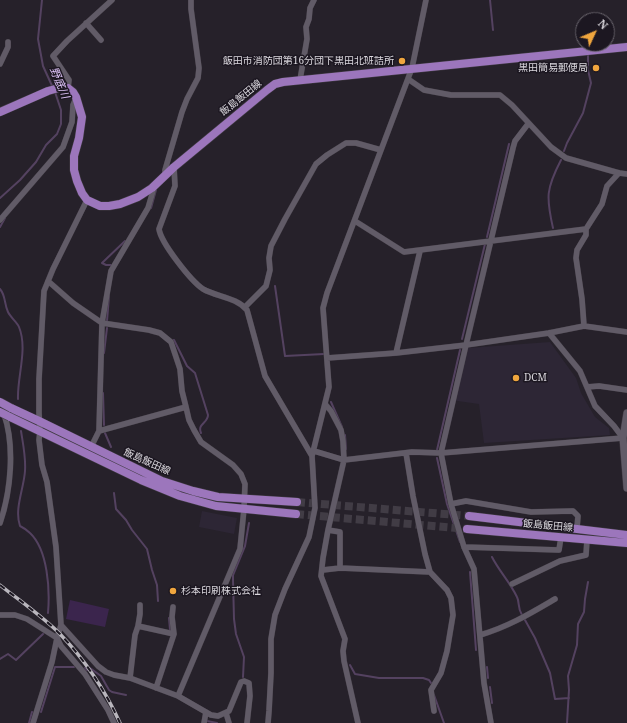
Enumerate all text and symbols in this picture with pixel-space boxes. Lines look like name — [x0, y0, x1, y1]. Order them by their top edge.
north arrow — [575, 12, 615, 52]
text: N — [595, 16, 612, 32]
place label: 飯田市消防団第16分団下黒田北班詰所 — [223, 55, 394, 67]
marker: 飯田市消防団第16分団下黒田北班詰所 — [397, 56, 407, 66]
place label: 黒田簡易郵便局 — [518, 62, 588, 74]
marker: 黒田簡易郵便局 — [591, 63, 601, 73]
water label: 野底川 — [46, 65, 72, 101]
street label: 飯島飯田線 — [218, 78, 264, 118]
place label: DCM — [524, 372, 547, 384]
marker: DCM — [511, 373, 521, 383]
street label: 飯島飯田線 — [122, 446, 172, 478]
street label: 飯島飯田線 — [523, 518, 573, 534]
place label: 杉本印刷株式会社 — [181, 585, 261, 597]
marker: 杉本印刷株式会社 — [168, 586, 178, 596]

